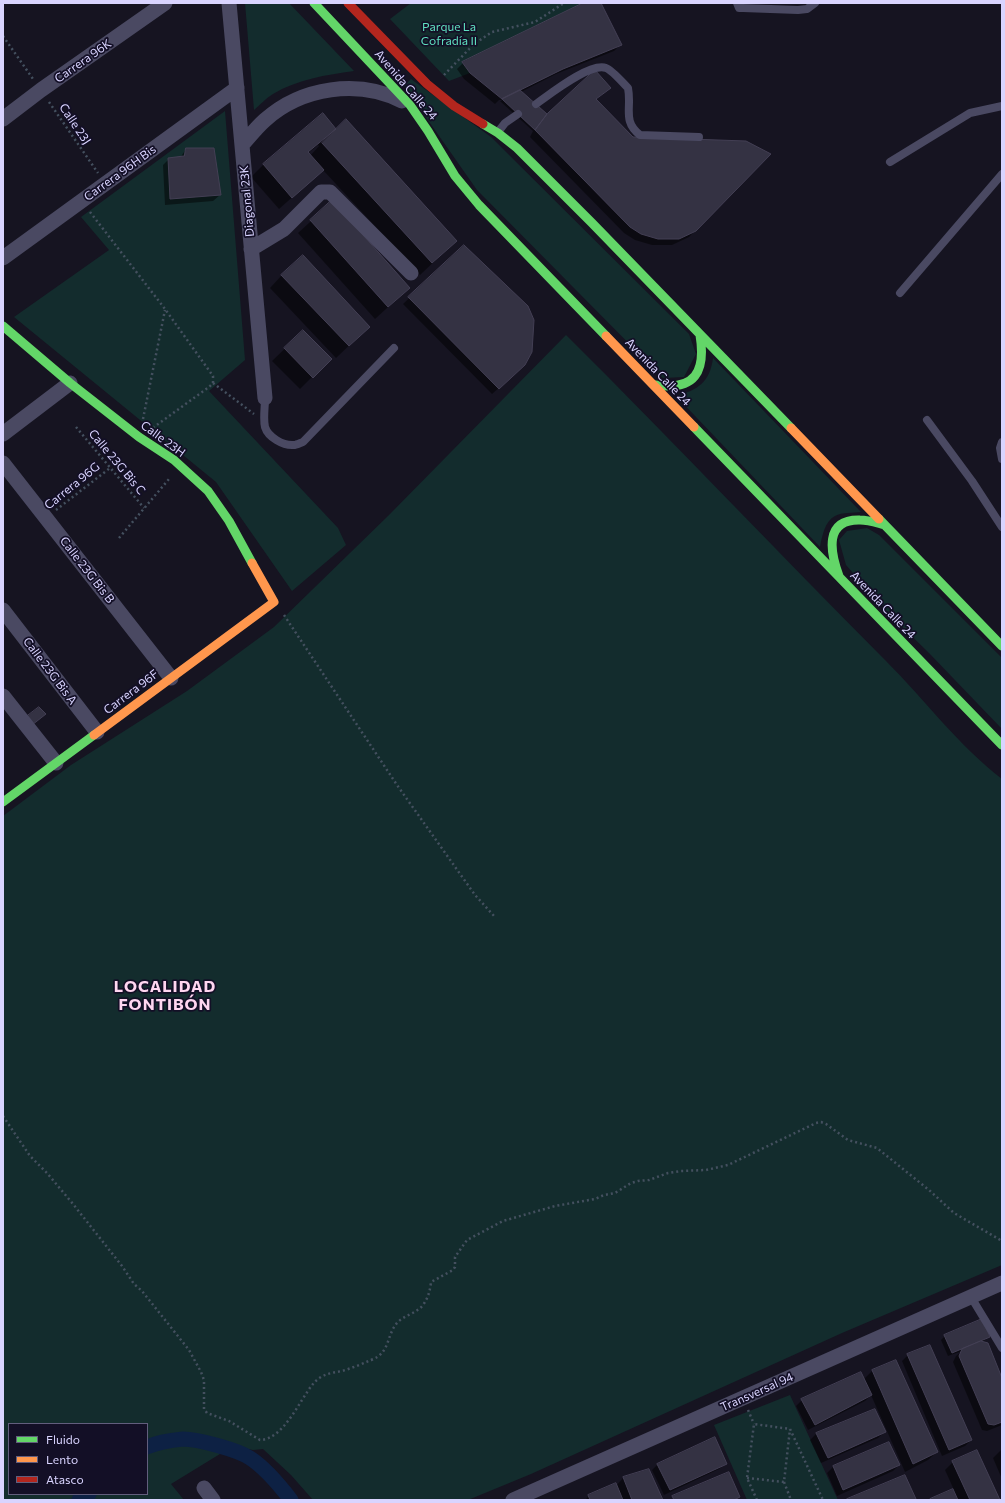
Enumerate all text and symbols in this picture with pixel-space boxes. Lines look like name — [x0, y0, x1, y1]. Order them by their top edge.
park label: Parque La Cofradía II — [421, 20, 477, 48]
street label: Carrera 96K — [52, 36, 114, 86]
street label: Avenida Calle 24 — [372, 47, 440, 123]
street label: Calle 23J — [56, 101, 94, 147]
street label: Carrera 96H Bis — [81, 142, 159, 204]
street label: Diagonal 23K — [237, 165, 257, 237]
street label: Avenida Calle 24 — [622, 335, 694, 409]
street label: Calle 23H — [138, 418, 188, 460]
street label: Calle 23G Bis C — [86, 426, 148, 498]
street label: Carrera 96G — [42, 459, 102, 513]
street label: Calle 23G Bis B — [57, 534, 117, 606]
street label: Avenida Calle 24 — [847, 568, 919, 642]
street label: Calle 23G Bis A — [20, 634, 80, 708]
street label: Carrera 96F — [101, 667, 161, 717]
district label: LOCALIDAD FONTIBÓN — [114, 977, 216, 1015]
street label: Transversal 94 — [718, 1370, 796, 1414]
legend — [8, 1423, 148, 1495]
text: Fluido — [46, 1432, 80, 1446]
text: Lento — [46, 1452, 78, 1466]
text: Atasco — [46, 1472, 84, 1486]

